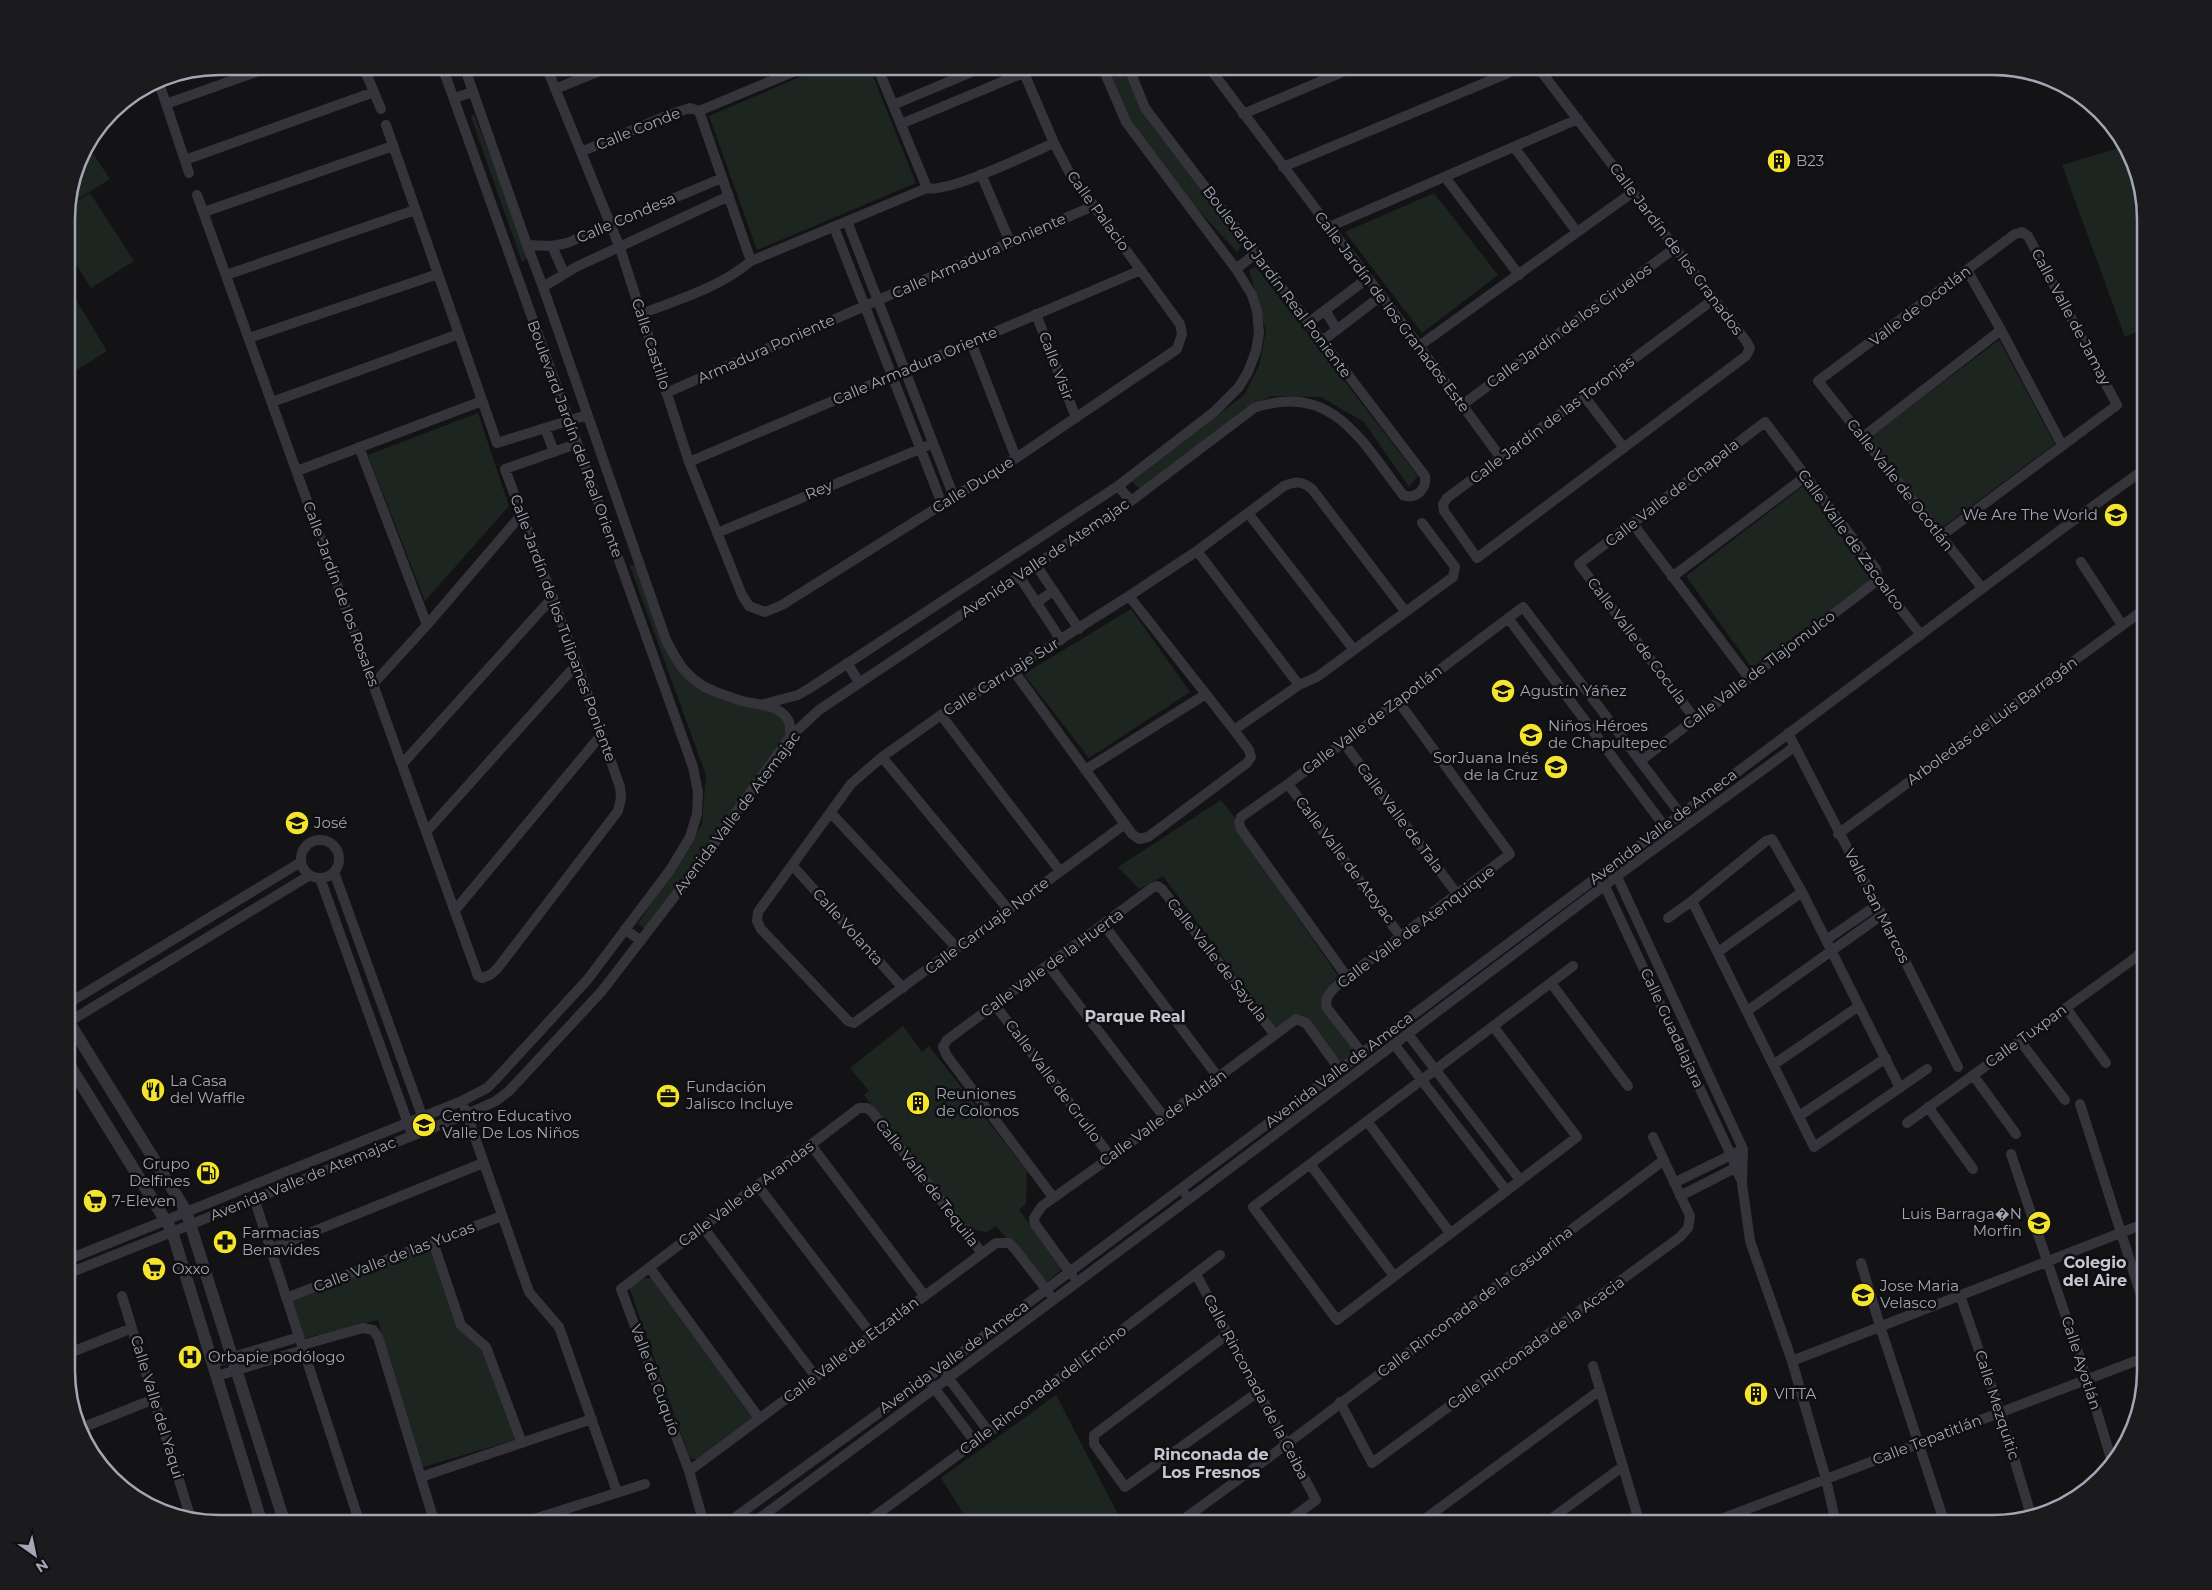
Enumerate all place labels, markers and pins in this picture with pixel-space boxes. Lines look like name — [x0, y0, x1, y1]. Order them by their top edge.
building icon: B23 — [1766, 148, 1792, 174]
place label: B23 — [1796, 151, 1824, 170]
school or university icon: We Are The World — [2103, 502, 2129, 528]
place label: We Are The World — [1963, 505, 2098, 524]
school or university icon: Agustín Yáñez — [1490, 678, 1516, 704]
place label: Agustín Yáñez — [1520, 681, 1627, 700]
place label: Niños Héroes de Chapultepec — [1548, 716, 1667, 752]
school or university icon: Niños Héroes de Chapultepec — [1518, 722, 1544, 748]
place label: SorJuana Inés de la Cruz — [1433, 748, 1538, 784]
school or university icon: SorJuana Inés de la Cruz — [1543, 754, 1569, 780]
school or university icon: José — [284, 810, 310, 836]
place label: José — [313, 813, 347, 832]
place label: La Casa del Waffle — [170, 1071, 245, 1107]
restaurant icon: La Casa del Waffle — [140, 1077, 166, 1103]
place label: Fundación Jalisco Incluye — [685, 1077, 793, 1113]
office icon: Fundación Jalisco Incluye — [655, 1083, 681, 1109]
place label: Reuniones de Colonos — [936, 1084, 1019, 1120]
building icon: Reuniones de Colonos — [905, 1090, 931, 1116]
place label: Centro Educativo Valle De Los Niños — [442, 1106, 579, 1142]
school or university icon: Centro Educativo Valle De Los Niños — [411, 1112, 437, 1138]
place label: Grupo Delfines — [129, 1154, 190, 1190]
fuel station icon: Grupo Delfines — [195, 1160, 221, 1186]
supermarket icon: 7-Eleven — [82, 1188, 108, 1214]
place label: 7-Eleven — [112, 1191, 176, 1210]
place label: Luis Barraga�N Morfin — [1901, 1204, 2022, 1240]
school or university icon: Luis Barraga�N Morfin — [2026, 1210, 2052, 1236]
place label: Farmacias Benavides — [242, 1223, 320, 1259]
pharmacy icon: Farmacias Benavides — [212, 1229, 238, 1255]
supermarket icon: Oxxo — [141, 1256, 167, 1282]
place label: Oxxo — [172, 1259, 210, 1278]
place label: Jose Maria Velasco — [1879, 1276, 1959, 1312]
school or university icon: Jose Maria Velasco — [1850, 1282, 1876, 1308]
hospital icon: Orbapie podólogo — [177, 1344, 203, 1370]
place label: Orbapie podólogo — [208, 1347, 345, 1366]
building icon: VITTA — [1743, 1381, 1769, 1407]
place label: VITTA — [1774, 1384, 1817, 1403]

